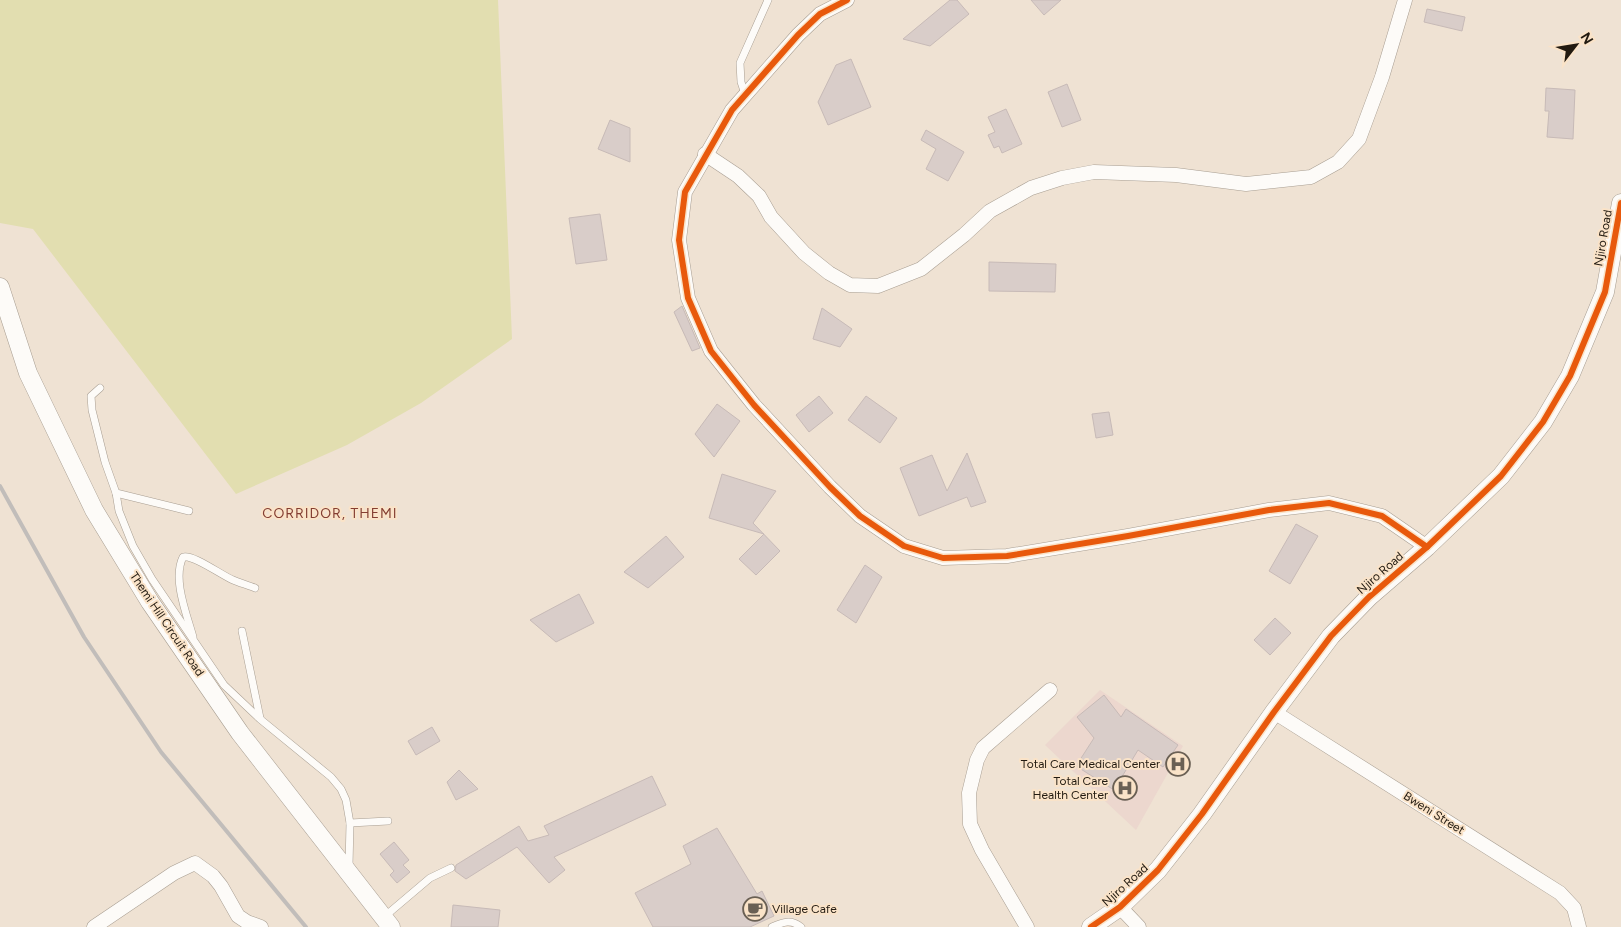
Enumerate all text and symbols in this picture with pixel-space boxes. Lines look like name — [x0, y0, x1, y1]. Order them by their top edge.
north arrow — [1551, 20, 1601, 70]
text: N — [1577, 30, 1597, 48]
street label: Njiro Road — [1591, 209, 1615, 267]
district label: CORRIDOR, THEMI — [262, 505, 398, 522]
street label: Njiro Road — [1354, 549, 1406, 597]
street label: Themi Hill Circuit Road — [127, 569, 207, 679]
hospital icon: Total Care Medical Center — [1165, 751, 1191, 777]
place label: Total Care Medical Center — [1021, 757, 1160, 771]
place label: Total Care Health Center — [1032, 774, 1108, 802]
hospital icon: Total Care Health Center — [1112, 775, 1138, 801]
street label: Bweni Street — [1401, 789, 1467, 838]
street label: Njiro Road — [1099, 861, 1151, 909]
cafe icon: Village Cafe — [742, 896, 768, 922]
place label: Village Cafe — [772, 902, 837, 916]

